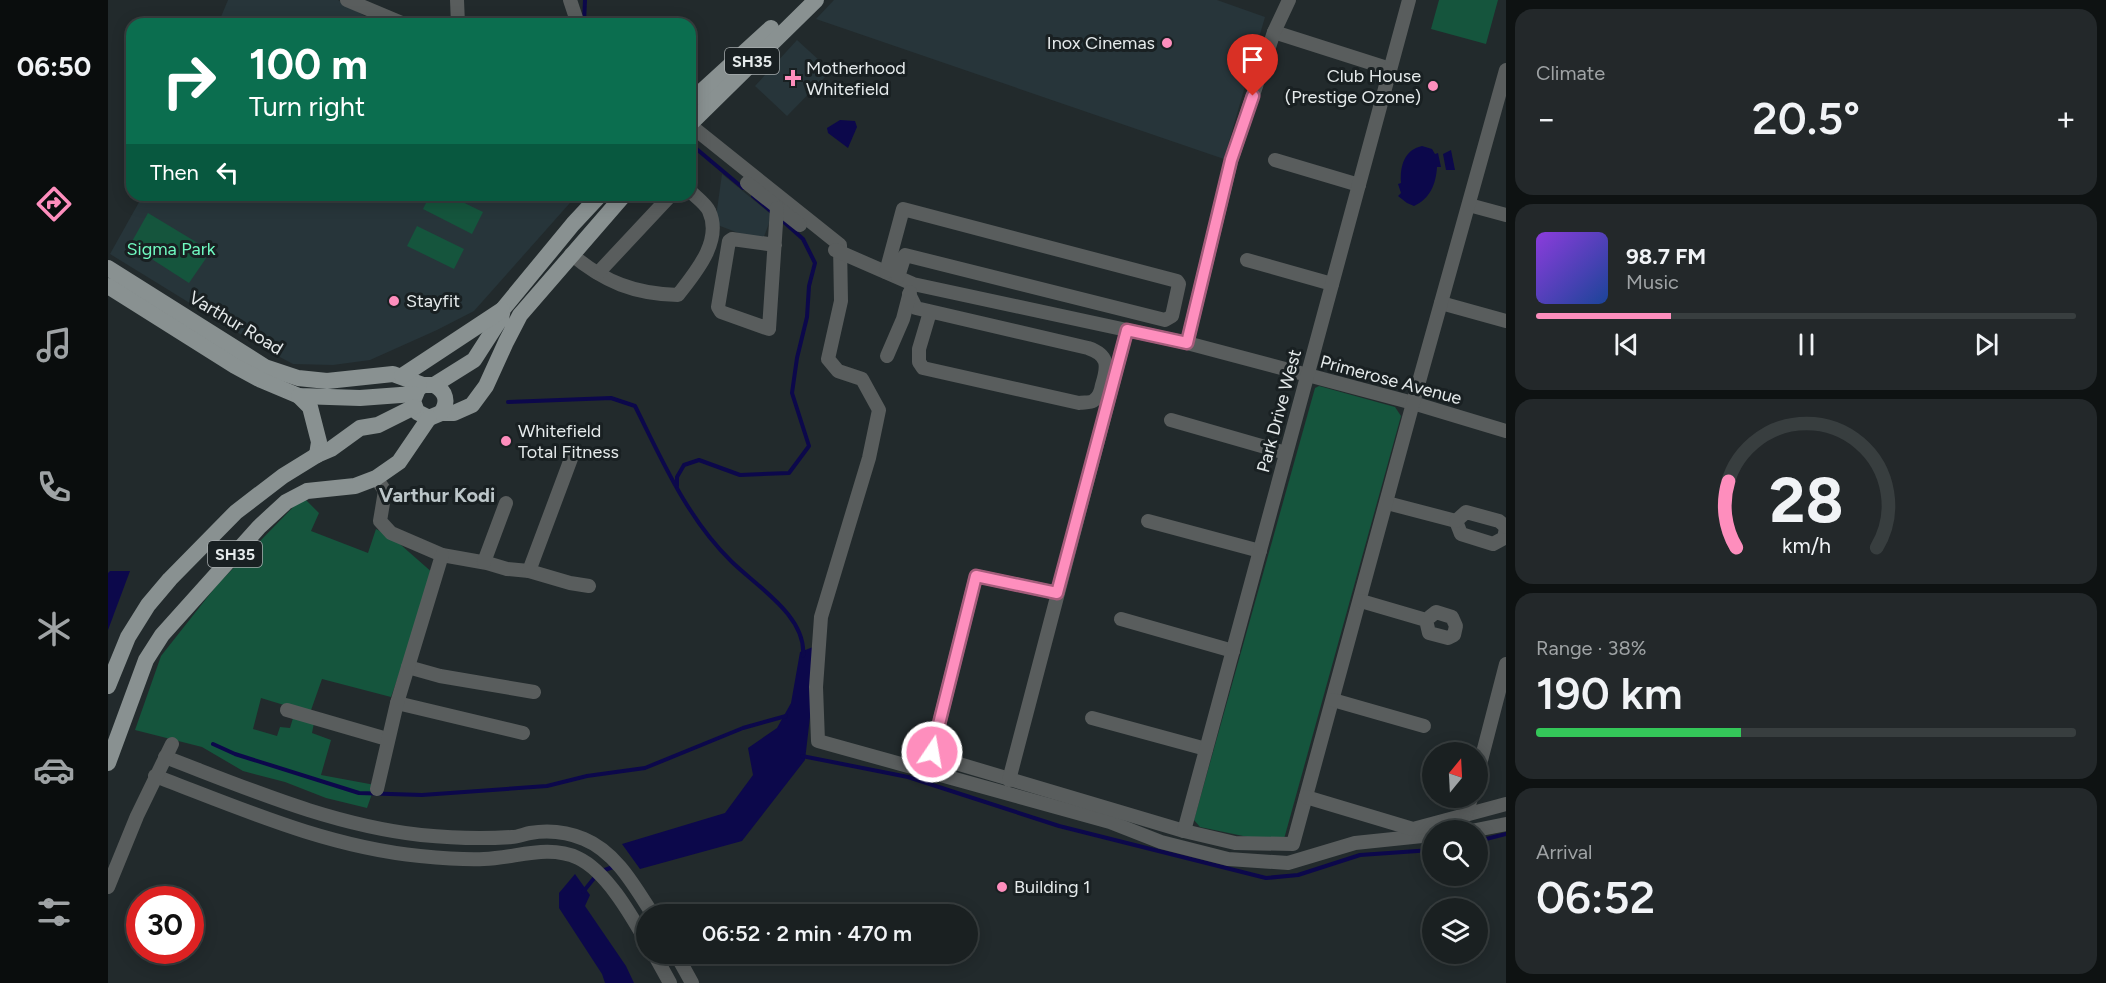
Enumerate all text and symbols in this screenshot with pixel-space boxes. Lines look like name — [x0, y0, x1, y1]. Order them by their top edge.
place label: Inox Cinemas — [1047, 32, 1155, 54]
pin — [1227, 34, 1278, 96]
marker: Inox Cinemas — [1160, 36, 1174, 50]
text: 100 m — [249, 39, 368, 90]
icon: right — [150, 42, 228, 120]
icon: arrive — [1236, 43, 1269, 76]
road number: SH35 — [725, 48, 779, 74]
text: 06:50 — [17, 50, 91, 83]
place label: Motherhood Whitefield — [806, 57, 906, 100]
text: Climate — [1536, 61, 1605, 85]
place label: Club House (Prestige Ozone) — [1285, 65, 1421, 108]
marker: Motherhood Whitefield — [784, 69, 802, 87]
marker: Club House (Prestige Ozone) — [1426, 79, 1440, 93]
text: Turn right — [249, 90, 365, 123]
text: 20.5° — [1752, 91, 1860, 145]
text: − — [1536, 99, 1557, 138]
text: + — [2055, 99, 2076, 138]
icon: left — [211, 156, 244, 189]
text: Then — [150, 159, 199, 186]
icon: directions — [33, 183, 75, 225]
park label: Sigma Park — [127, 238, 216, 260]
text: 98.7 FM — [1626, 243, 1706, 270]
text: Music — [1626, 270, 1679, 294]
street label: Varthur Road — [185, 286, 287, 360]
place label: Stayfit — [406, 290, 460, 312]
marker: Stayfit — [387, 294, 401, 308]
icon: music — [33, 324, 75, 366]
icon: previous — [1610, 328, 1643, 361]
icon: pause — [1790, 328, 1823, 361]
icon: next — [1970, 328, 2003, 361]
street label: Park Drive West — [1252, 347, 1306, 475]
street label: Primerose Avenue — [1318, 351, 1464, 410]
place label: Whitefield Total Fitness — [518, 420, 619, 463]
marker: Whitefield Total Fitness — [499, 434, 513, 448]
text: 28 — [1769, 464, 1843, 539]
icon: phone — [33, 466, 75, 508]
district label: Varthur Kodi — [379, 483, 495, 507]
text: km/h — [1782, 534, 1830, 559]
road number: SH35 — [208, 541, 262, 567]
icon: climate — [33, 608, 75, 650]
text: Range · 38% — [1536, 636, 1646, 660]
text: 190 km — [1536, 666, 1683, 720]
position arrow — [900, 720, 964, 784]
north arrow — [1422, 742, 1488, 808]
map controls — [1422, 742, 1488, 964]
icon: car — [33, 749, 75, 791]
button: search — [1422, 820, 1488, 886]
text: Arrival — [1536, 840, 1592, 864]
text: 06:52 — [1536, 870, 1655, 924]
place label: Building 1 — [1014, 876, 1090, 898]
marker: Building 1 — [995, 880, 1009, 894]
speed limit sign: 30 — [126, 886, 204, 964]
icon: filters — [33, 891, 75, 933]
button: layers — [1422, 898, 1488, 964]
text: 06:52 · 2 min · 470 m — [702, 920, 912, 947]

